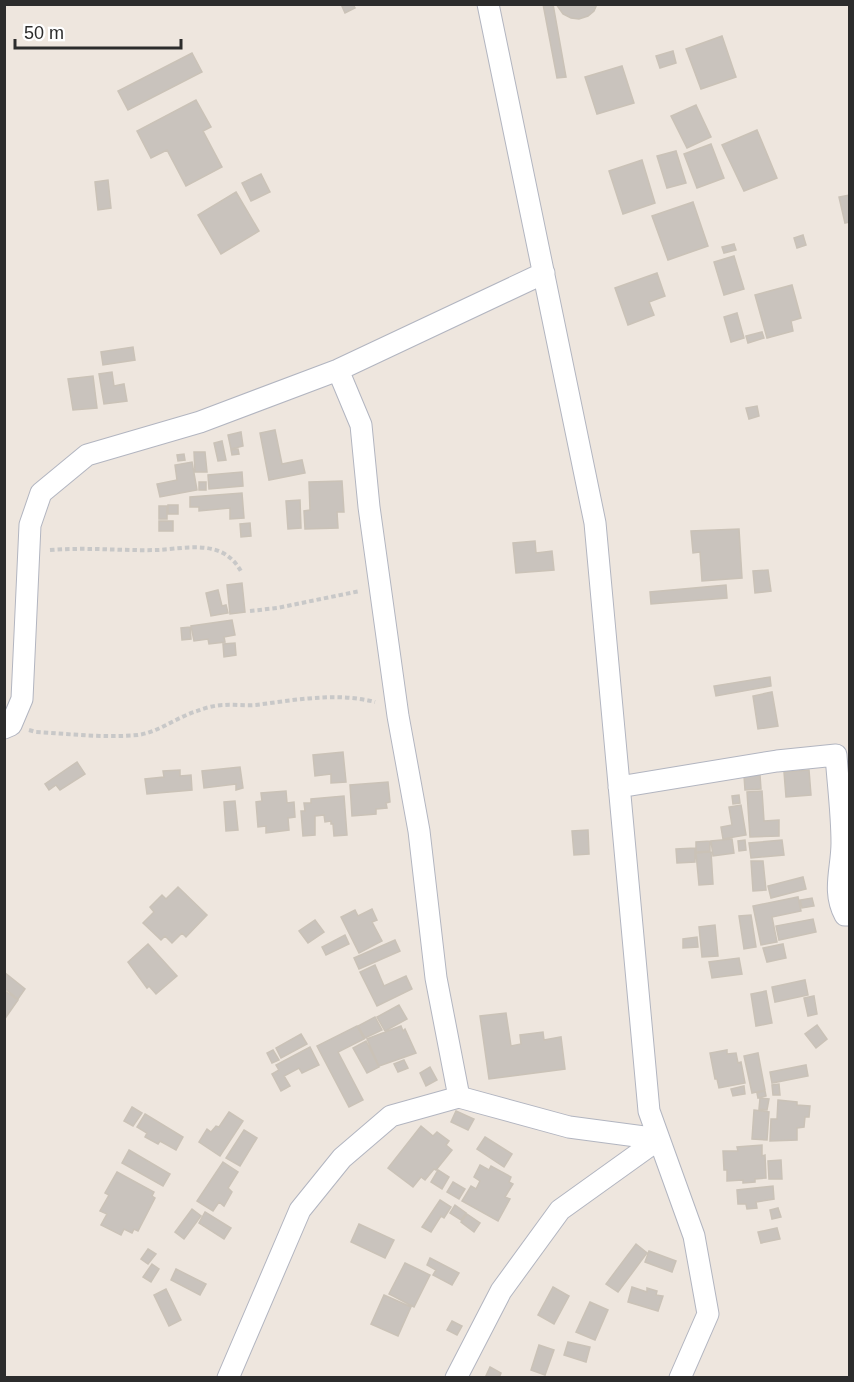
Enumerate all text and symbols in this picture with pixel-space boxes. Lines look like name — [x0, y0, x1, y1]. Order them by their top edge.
scale bar — [15, 12, 182, 50]
text: 50 m — [24, 23, 64, 43]

